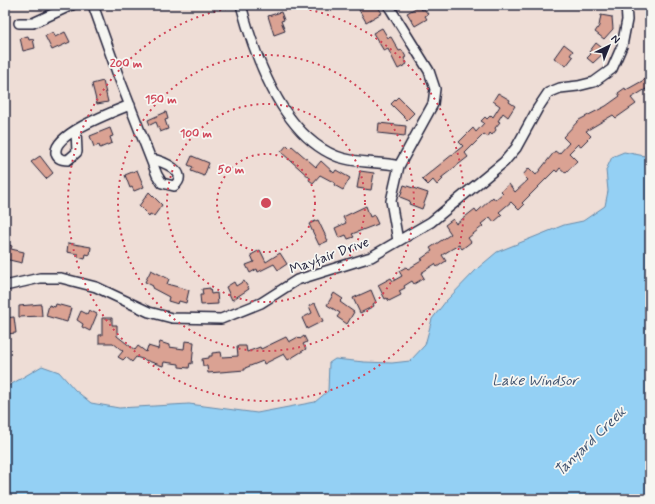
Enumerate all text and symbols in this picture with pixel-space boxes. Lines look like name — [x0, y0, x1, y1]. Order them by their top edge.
north arrow — [589, 26, 629, 66]
text: N — [608, 32, 623, 47]
text: 200 m — [110, 56, 143, 72]
text: 150 m — [145, 92, 177, 108]
text: 100 m — [180, 126, 213, 142]
text: 50 m — [218, 162, 245, 178]
centre of rings — [259, 196, 273, 210]
street label: Mayfair Drive — [287, 233, 372, 279]
water label: Lake Windsor — [492, 371, 580, 391]
water label: Tanyard Creek — [551, 402, 631, 481]

